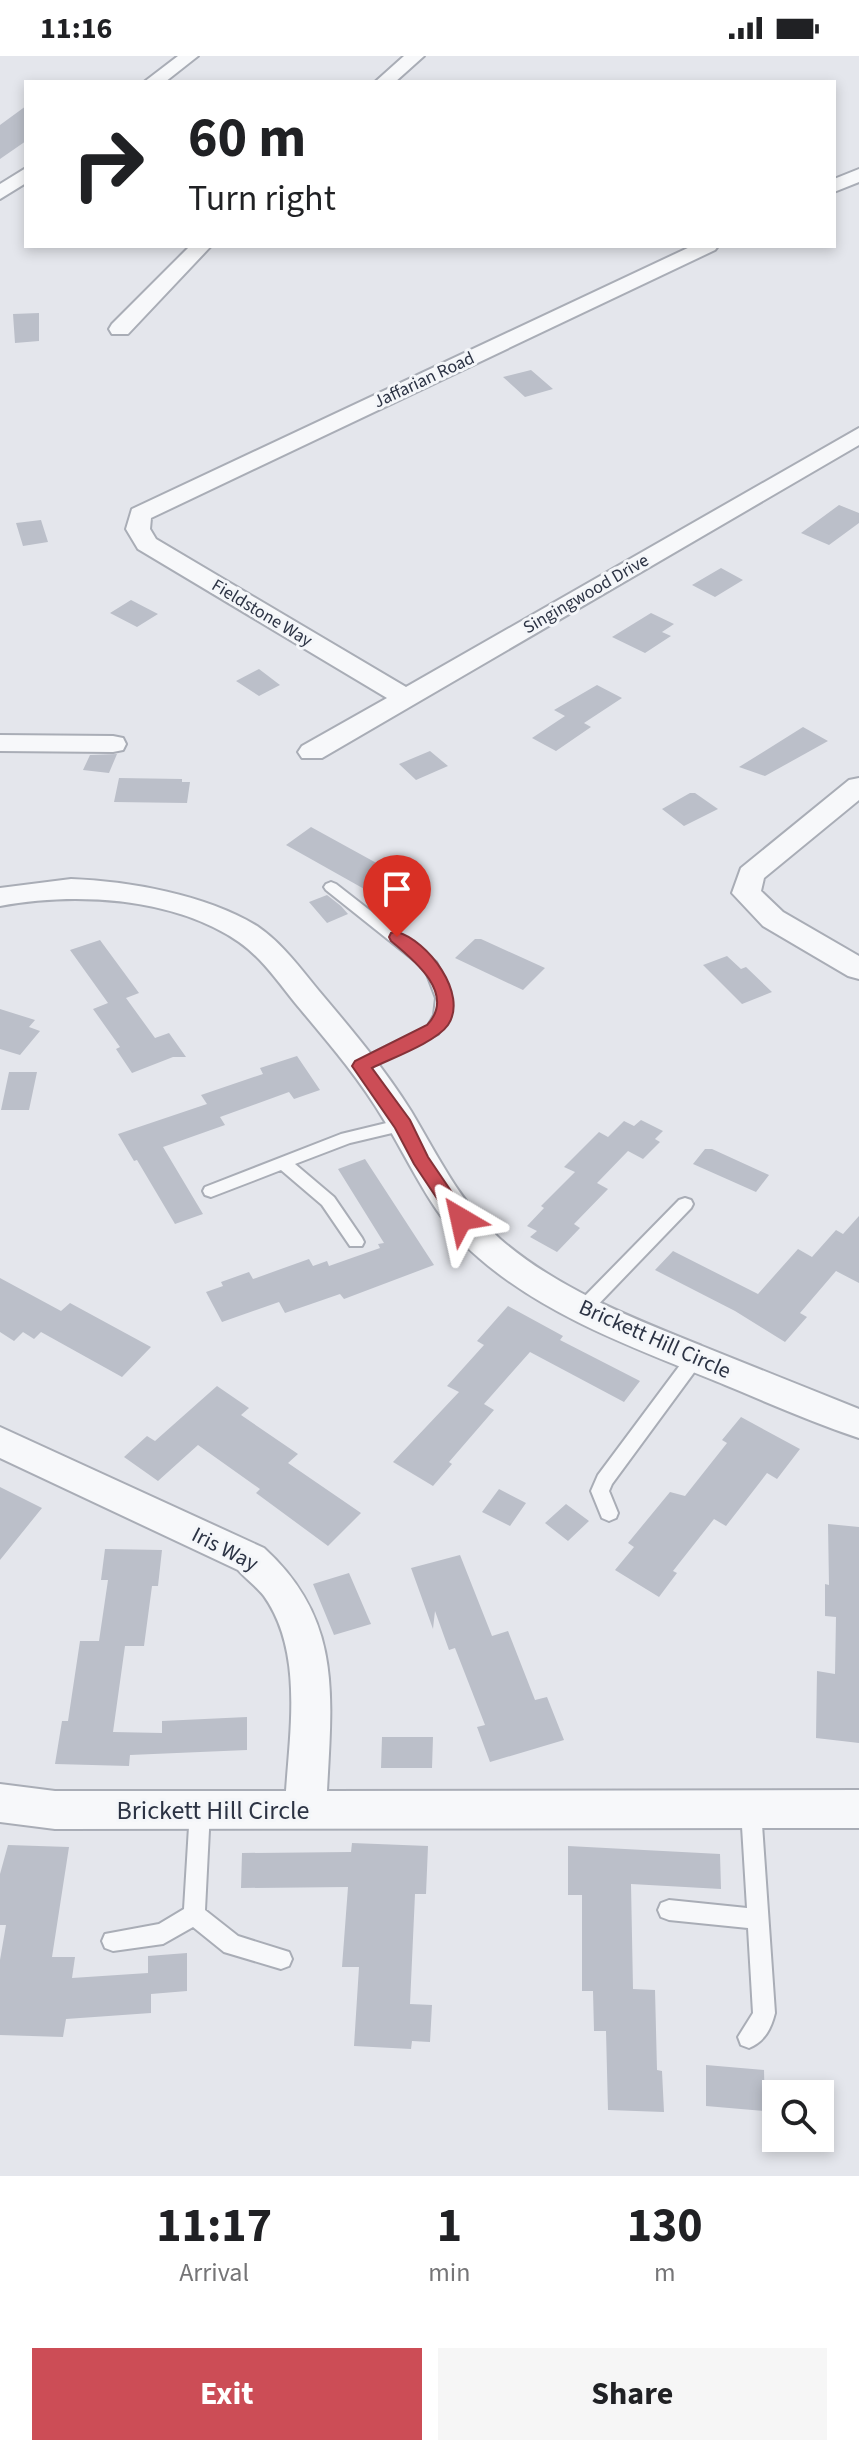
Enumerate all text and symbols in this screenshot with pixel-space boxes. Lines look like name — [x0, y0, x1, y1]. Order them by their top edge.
text: 11:16 — [40, 7, 112, 50]
text: 60 m — [188, 99, 306, 178]
icon: right — [56, 112, 160, 216]
text: Turn right — [188, 173, 336, 224]
street label: Jaffarian Road — [369, 346, 479, 414]
street label: Singingwood Drive — [519, 548, 653, 640]
street label: Fieldstone Way — [207, 573, 318, 653]
pin — [363, 855, 431, 937]
icon: arrive — [375, 867, 419, 911]
position arrow — [419, 1177, 503, 1261]
street label: Brickett Hill Circle — [574, 1291, 736, 1387]
street label: Iris Way — [186, 1519, 264, 1580]
street label: Brickett Hill Circle — [116, 1792, 310, 1829]
map controls — [762, 2080, 834, 2152]
button: search — [762, 2080, 834, 2152]
text: 11:17 — [156, 2192, 272, 2260]
text: 1 — [437, 2192, 462, 2260]
text: 130 — [627, 2192, 703, 2260]
text: Arrival — [179, 2254, 249, 2291]
text: min — [428, 2254, 470, 2291]
text: m — [654, 2254, 675, 2291]
button: Exit — [32, 2348, 422, 2440]
button: Share — [438, 2348, 827, 2440]

